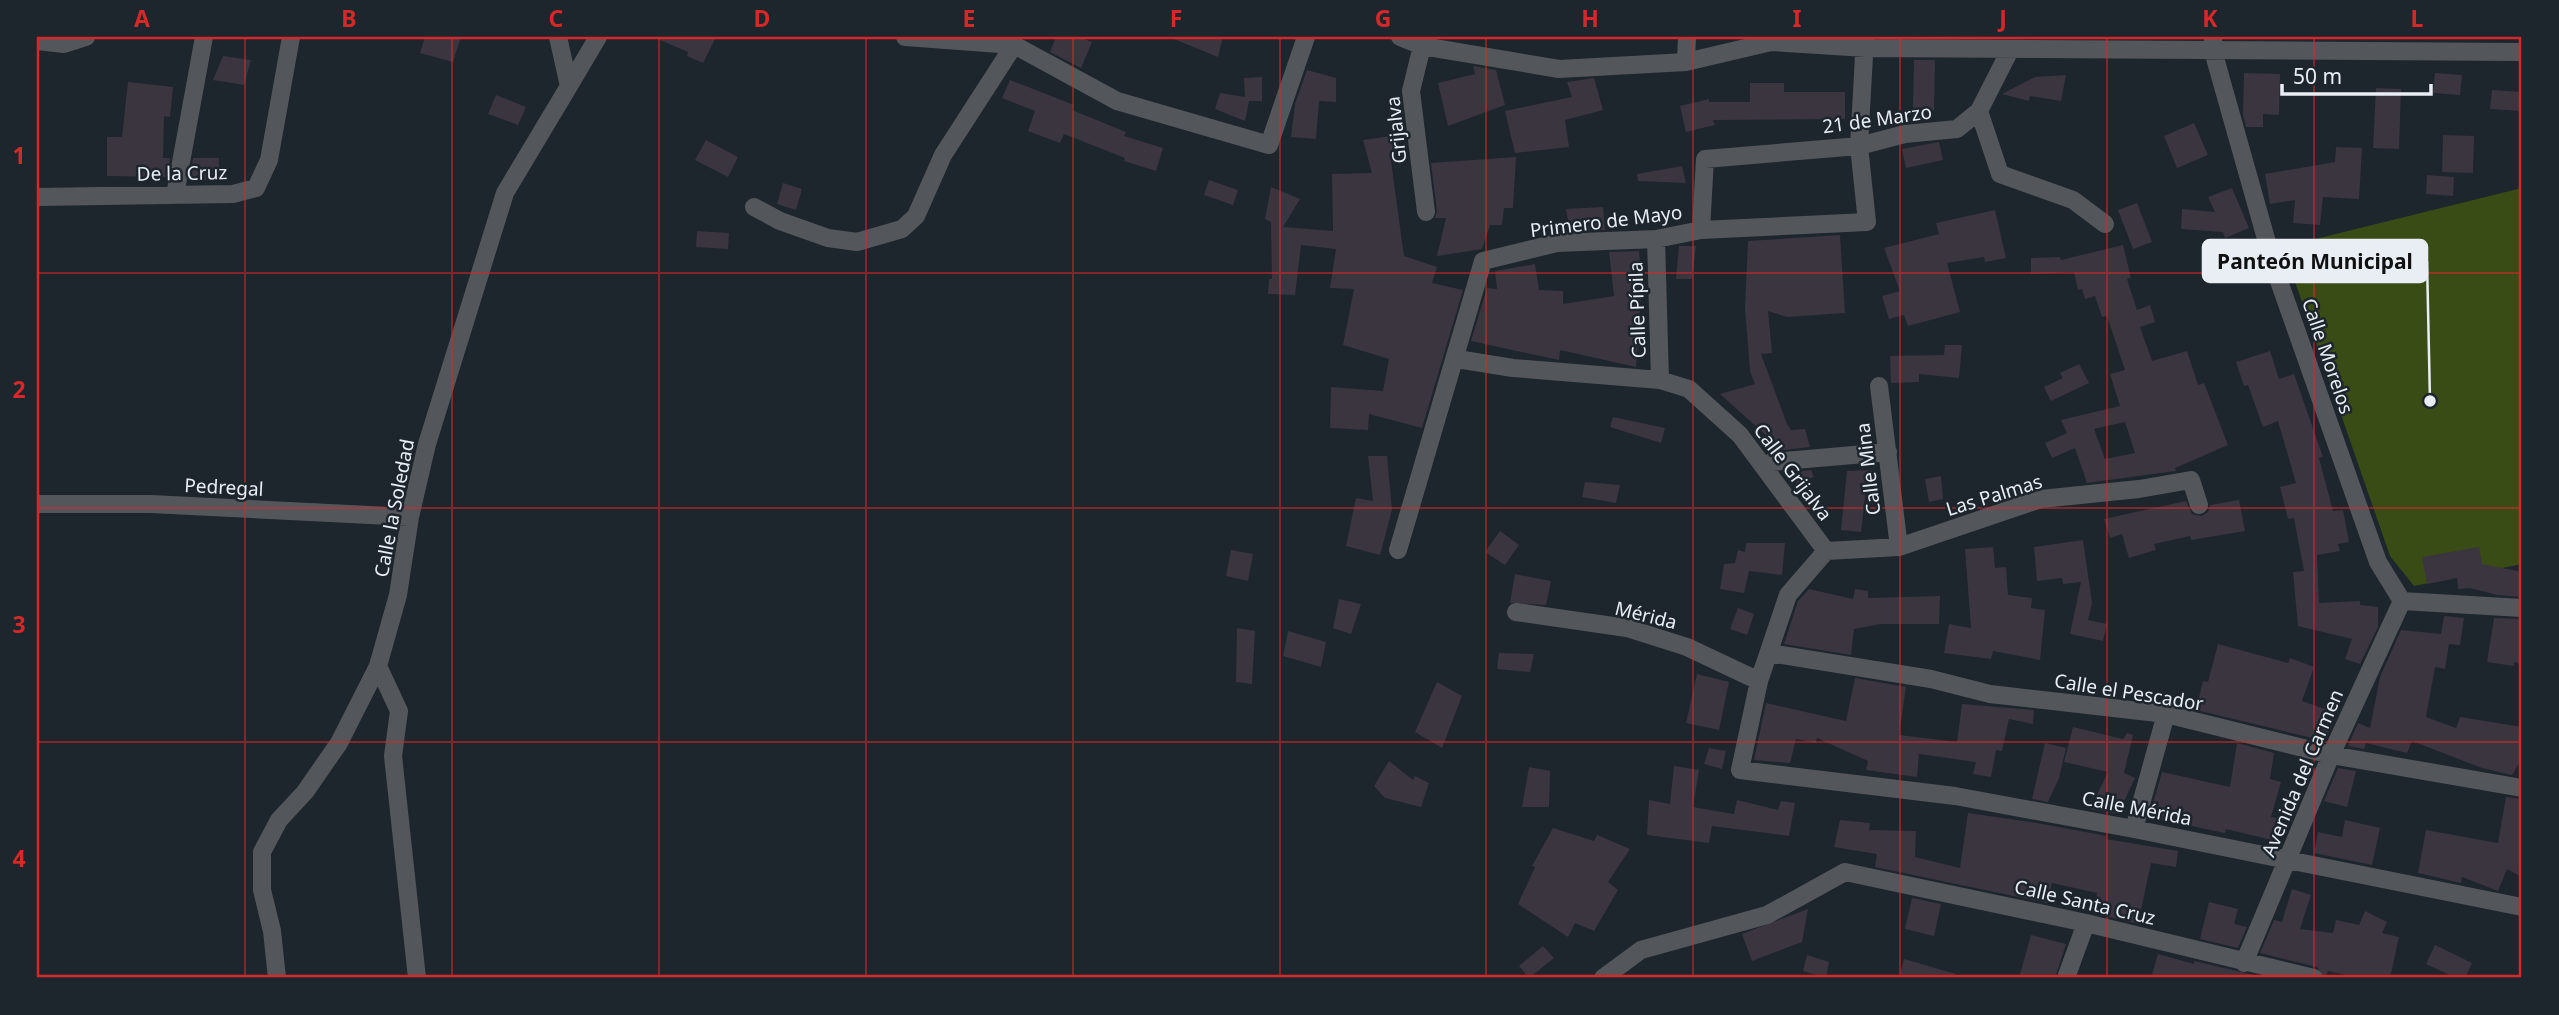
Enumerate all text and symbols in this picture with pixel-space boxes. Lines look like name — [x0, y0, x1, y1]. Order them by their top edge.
text: A — [134, 2, 150, 34]
text: B — [341, 2, 357, 34]
text: C — [549, 2, 564, 34]
text: D — [754, 2, 770, 34]
text: E — [963, 2, 975, 34]
text: F — [1170, 2, 1182, 34]
text: G — [1375, 2, 1391, 34]
text: H — [1581, 2, 1599, 34]
text: I — [1793, 2, 1802, 34]
text: J — [1997, 2, 2007, 34]
text: K — [2202, 2, 2218, 34]
text: L — [2411, 2, 2424, 34]
scale bar — [2282, 52, 2431, 96]
text: 50 m — [2293, 62, 2342, 90]
street label: Grijalva — [1380, 95, 1412, 165]
street label: 21 de Marzo — [1821, 98, 1933, 140]
text: 1 — [12, 139, 26, 171]
street label: De la Cruz — [136, 159, 228, 187]
street label: Primero de Mayo — [1528, 199, 1684, 243]
callout: Panteón Municipal — [2203, 240, 2427, 282]
text: Panteón Municipal — [2217, 247, 2413, 275]
street label: Calle Pípila — [1622, 261, 1652, 359]
street label: Calle Morelos — [2296, 295, 2360, 417]
text: 2 — [12, 373, 26, 405]
street label: Calle Grijalva — [1748, 418, 1838, 526]
street label: Calle Mina — [1849, 421, 1887, 517]
street label: Calle la Soledad — [368, 437, 420, 579]
street label: Las Palmas — [1943, 468, 2045, 522]
street label: Pedregal — [184, 472, 264, 502]
street label: Mérida — [1612, 595, 1680, 635]
text: 3 — [12, 608, 26, 640]
street label: Calle el Pescador — [2052, 667, 2206, 717]
street label: Avenida del Carmen — [2255, 685, 2349, 861]
street label: Calle Mérida — [2080, 785, 2194, 831]
text: 4 — [12, 842, 26, 874]
street label: Calle Santa Cruz — [2012, 873, 2158, 931]

